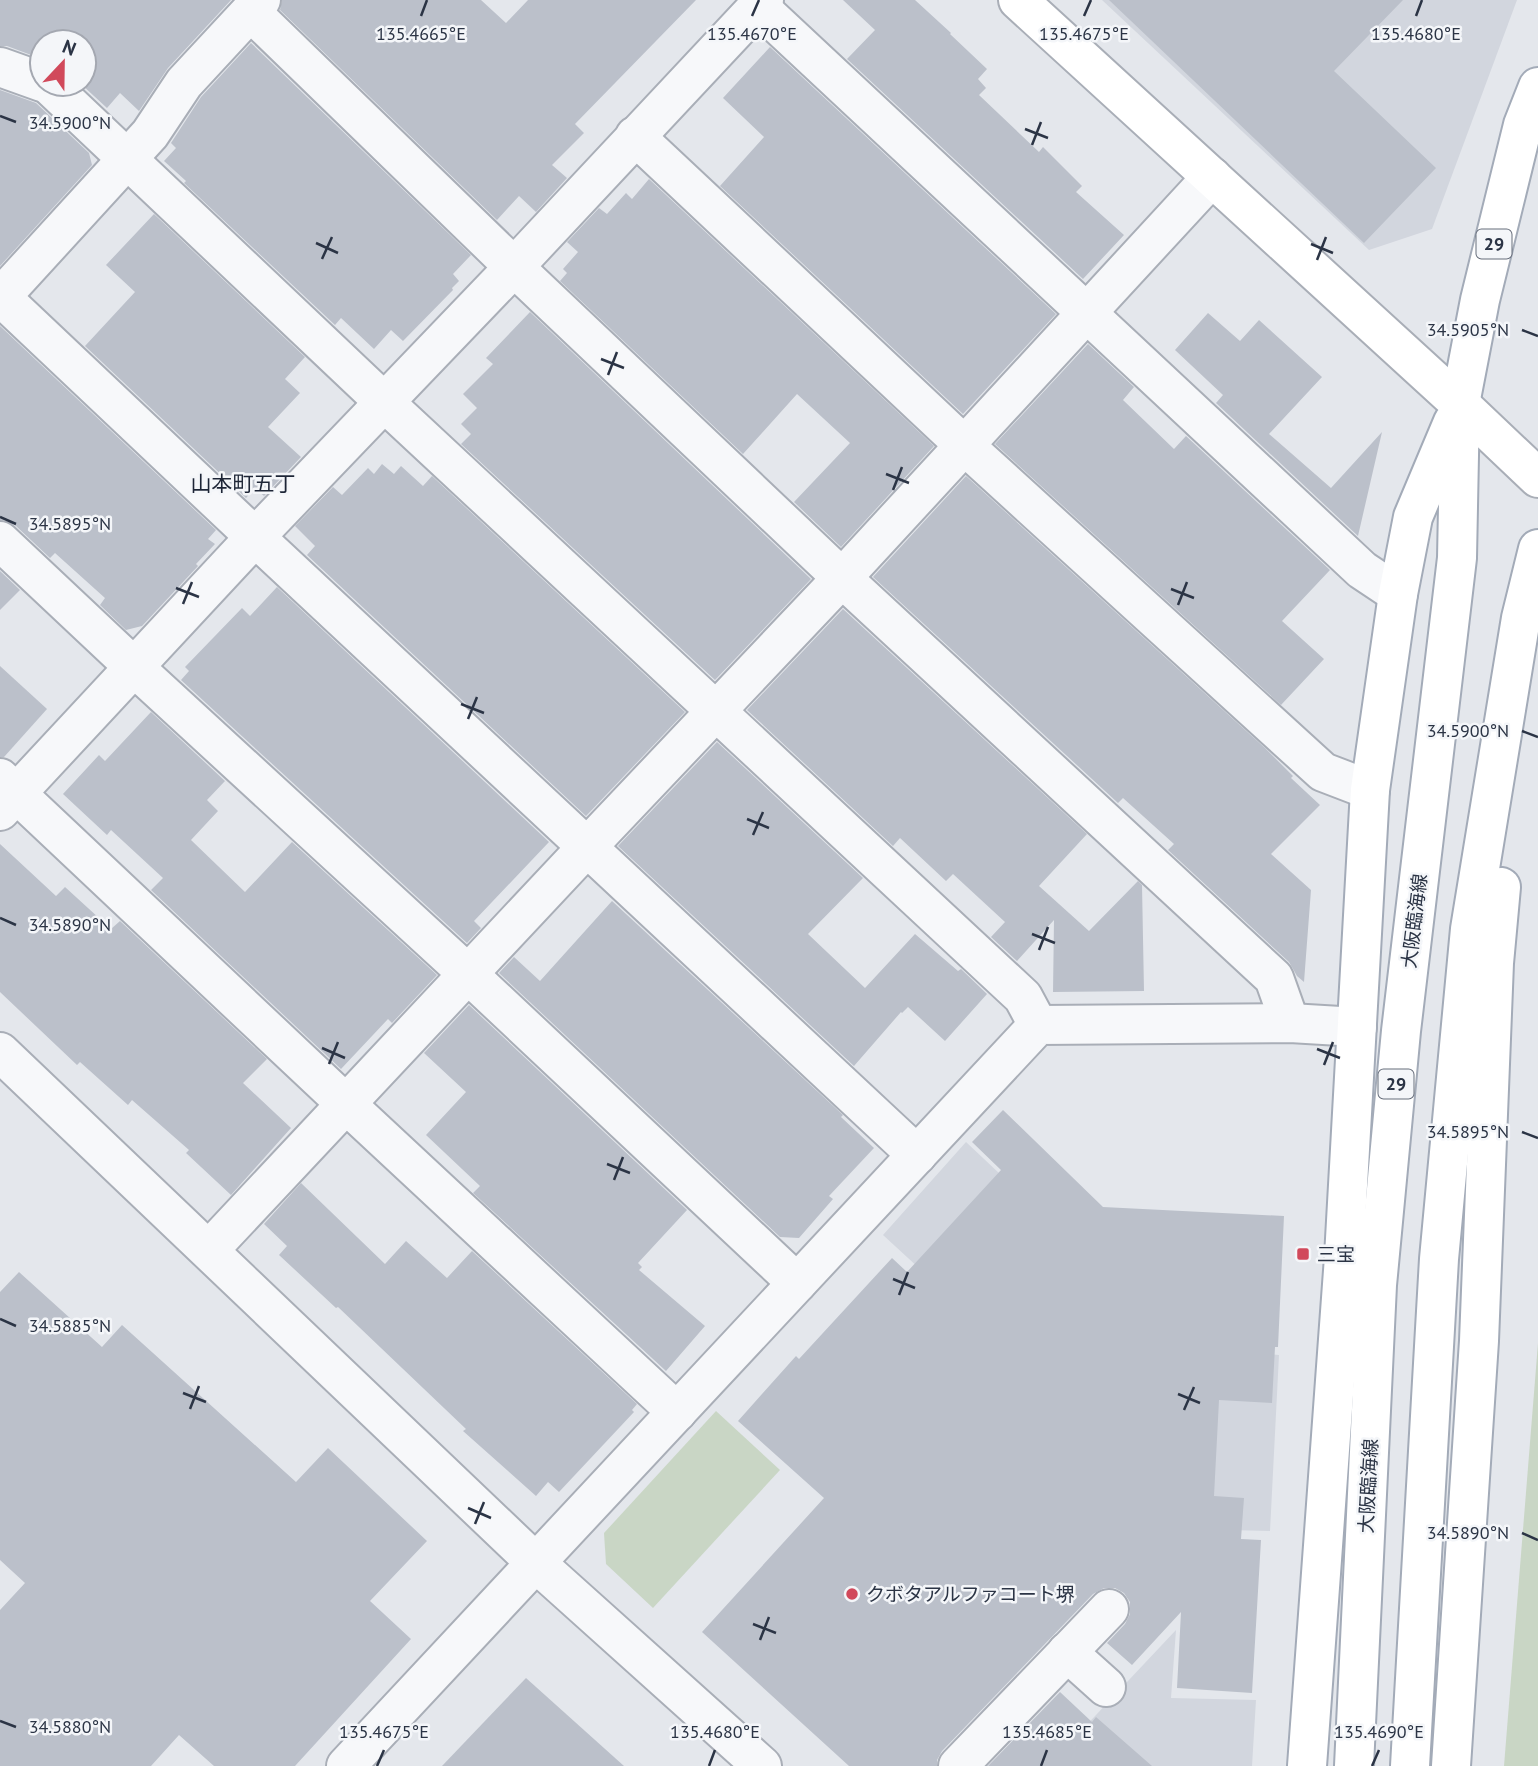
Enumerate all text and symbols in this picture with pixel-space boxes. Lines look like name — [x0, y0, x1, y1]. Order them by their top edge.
text: 135.4665°E — [376, 22, 466, 45]
text: 135.4670°E — [707, 22, 797, 45]
text: 135.4675°E — [1039, 22, 1129, 45]
text: 135.4680°E — [1371, 22, 1461, 45]
north arrow — [28, 28, 98, 98]
text: N — [59, 34, 80, 61]
text: 34.5900°N — [29, 111, 111, 134]
road number: 29 — [1476, 230, 1512, 258]
text: 34.5905°N — [1427, 318, 1509, 341]
district label: 山本町五丁 — [191, 470, 296, 497]
text: 34.5895°N — [29, 512, 111, 535]
text: 34.5900°N — [1427, 719, 1509, 742]
street label: 大阪臨海線 — [1396, 872, 1432, 970]
text: 34.5890°N — [29, 913, 111, 936]
road number: 29 — [1378, 1070, 1414, 1098]
text: 34.5895°N — [1427, 1120, 1509, 1143]
place label: 三宝 — [1317, 1242, 1355, 1266]
marker: 三宝 — [1295, 1246, 1311, 1262]
text: 34.5885°N — [29, 1314, 111, 1337]
street label: 大阪臨海線 — [1354, 1438, 1382, 1534]
text: 34.5890°N — [1427, 1521, 1509, 1544]
place label: クボタアルファコート堺 — [866, 1582, 1075, 1606]
marker: クボタアルファコート堺 — [844, 1586, 860, 1602]
text: 34.5880°N — [29, 1715, 111, 1738]
text: 135.4675°E — [339, 1720, 429, 1743]
text: 135.4680°E — [670, 1720, 760, 1743]
text: 135.4685°E — [1002, 1720, 1092, 1743]
text: 135.4690°E — [1334, 1720, 1424, 1743]

